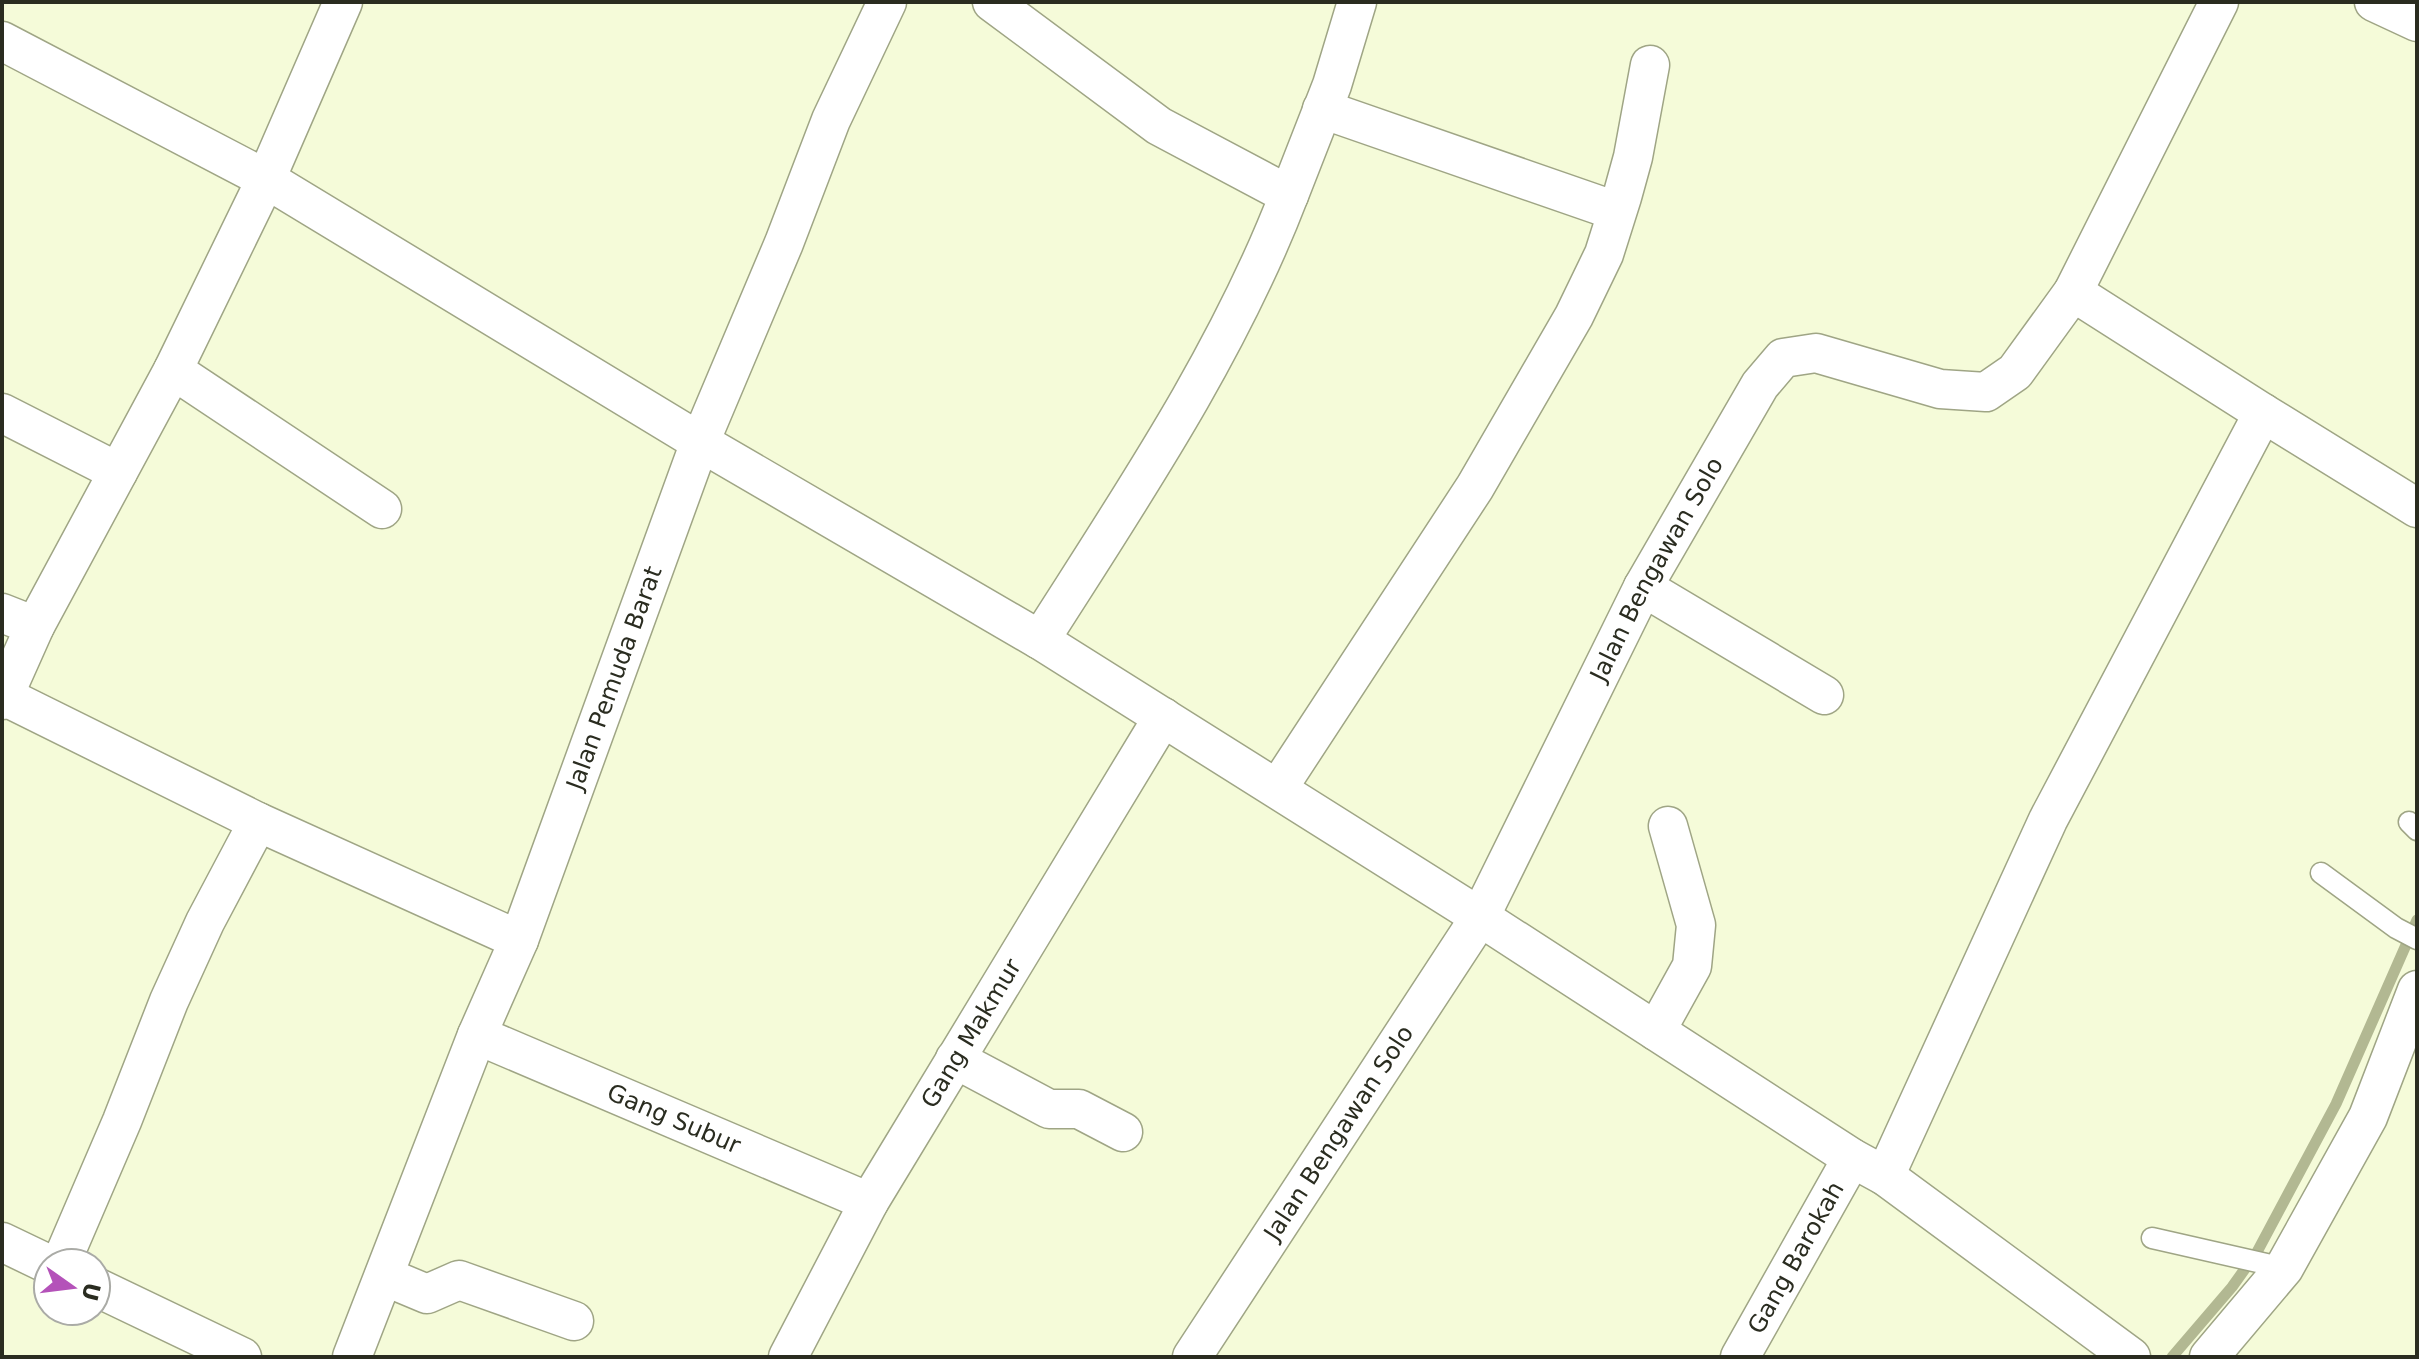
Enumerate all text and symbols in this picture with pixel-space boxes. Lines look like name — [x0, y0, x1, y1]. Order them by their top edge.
street label: Jalan Bengawan Solo — [1584, 452, 1729, 688]
street label: Jalan Pemuda Barat — [560, 562, 668, 796]
street label: Gang Makmur — [915, 954, 1027, 1113]
street label: Jalan Bengawan Solo — [1257, 1020, 1419, 1247]
street label: Gang Subur — [603, 1078, 745, 1160]
street label: Gang Barokah — [1742, 1177, 1850, 1339]
north arrow — [32, 1247, 112, 1327]
text: U — [77, 1280, 105, 1303]

